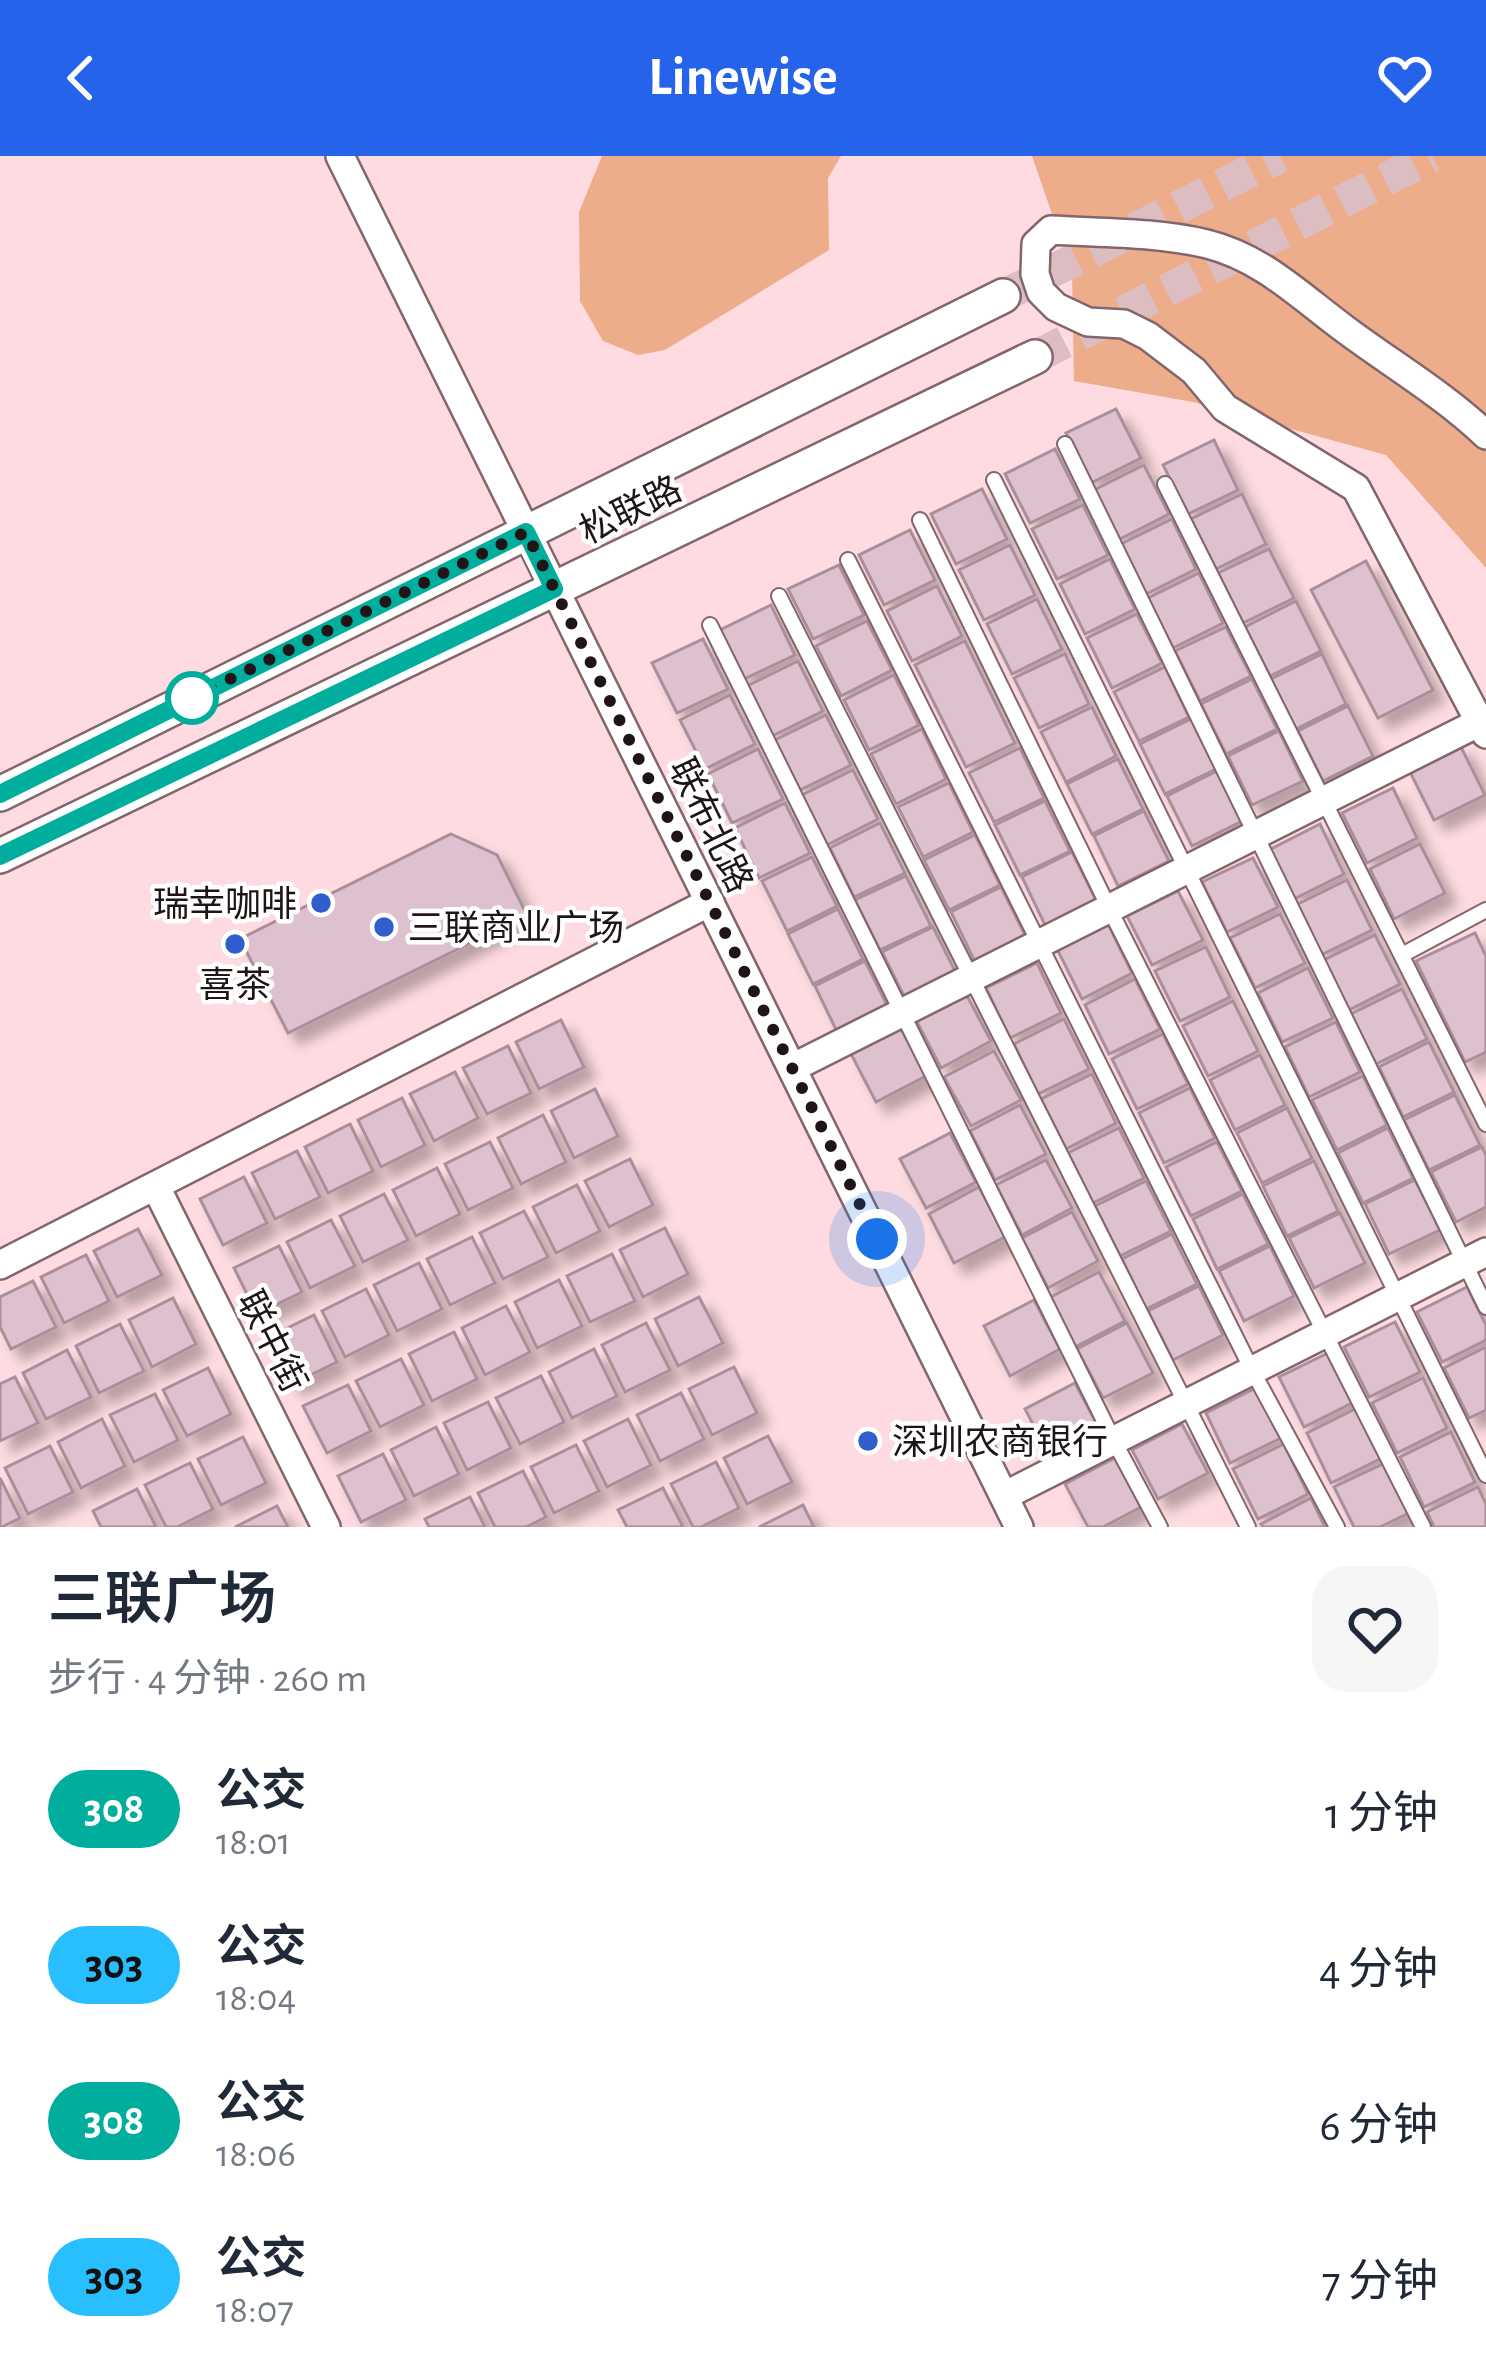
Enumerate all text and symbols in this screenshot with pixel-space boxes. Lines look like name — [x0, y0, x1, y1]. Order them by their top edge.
icon: back — [48, 45, 114, 111]
icon: heart — [1372, 45, 1438, 111]
text: Linewise — [648, 51, 838, 105]
street label: 松联路 — [574, 469, 687, 551]
unlabelled marker — [167, 673, 217, 723]
street label: 联布北路 — [662, 752, 760, 898]
place label: 瑞幸咖啡 — [153, 885, 297, 923]
marker: 瑞幸咖啡 — [308, 890, 334, 916]
place label: 三联商业广场 — [408, 909, 624, 947]
marker: 三联商业广场 — [371, 914, 397, 940]
marker: 喜茶 — [222, 931, 248, 957]
place label: 喜茶 — [199, 966, 271, 1004]
your location — [847, 1209, 907, 1269]
street label: 联中街 — [231, 1285, 314, 1398]
place label: 深圳农商银行 — [892, 1423, 1108, 1461]
marker: 深圳农商银行 — [855, 1428, 881, 1454]
button: heart — [1312, 1566, 1438, 1692]
text: 三联广场 — [48, 1572, 276, 1629]
text: 步行 · 4 分钟 · 260 m — [48, 1660, 367, 1699]
text: 公交 — [216, 1769, 306, 1814]
text: 308 — [84, 1788, 144, 1830]
text: 1 分钟 — [1325, 1792, 1438, 1837]
text: 18:01 — [216, 1823, 291, 1862]
text: 公交 — [216, 1925, 306, 1970]
text: 303 — [85, 1944, 143, 1986]
text: 4 分钟 — [1319, 1948, 1438, 1993]
text: 18:04 — [216, 1979, 296, 2018]
text: 公交 — [216, 2081, 306, 2126]
text: 308 — [84, 2100, 144, 2142]
text: 6 分钟 — [1319, 2104, 1438, 2149]
text: 18:06 — [216, 2135, 296, 2174]
text: 公交 — [216, 2237, 306, 2282]
text: 303 — [85, 2256, 143, 2298]
text: 7 分钟 — [1322, 2260, 1438, 2305]
text: 18:07 — [216, 2291, 294, 2330]

